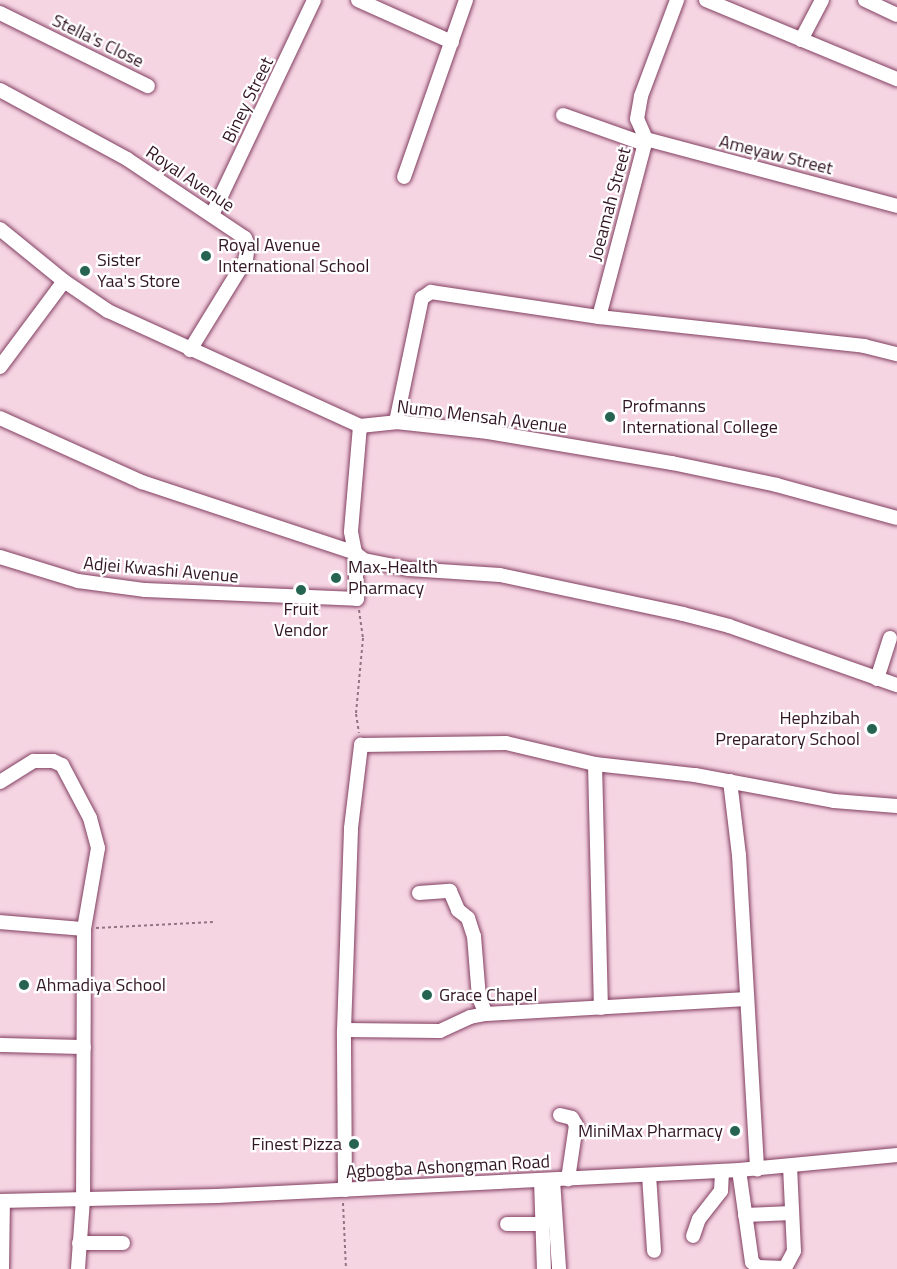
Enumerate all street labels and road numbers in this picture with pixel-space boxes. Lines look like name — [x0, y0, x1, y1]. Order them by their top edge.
street label: Stella's Close — [49, 10, 147, 72]
street label: Biney Street — [218, 54, 278, 146]
street label: Ameyaw Street — [717, 130, 835, 180]
street label: Royal Avenue — [142, 141, 238, 217]
street label: Joeamah Street — [584, 145, 636, 263]
street label: Numo Mensah Avenue — [396, 396, 568, 438]
street label: Adjei Kwashi Avenue — [82, 552, 240, 588]
street label: Agbogba Ashongman Road — [345, 1151, 551, 1183]

